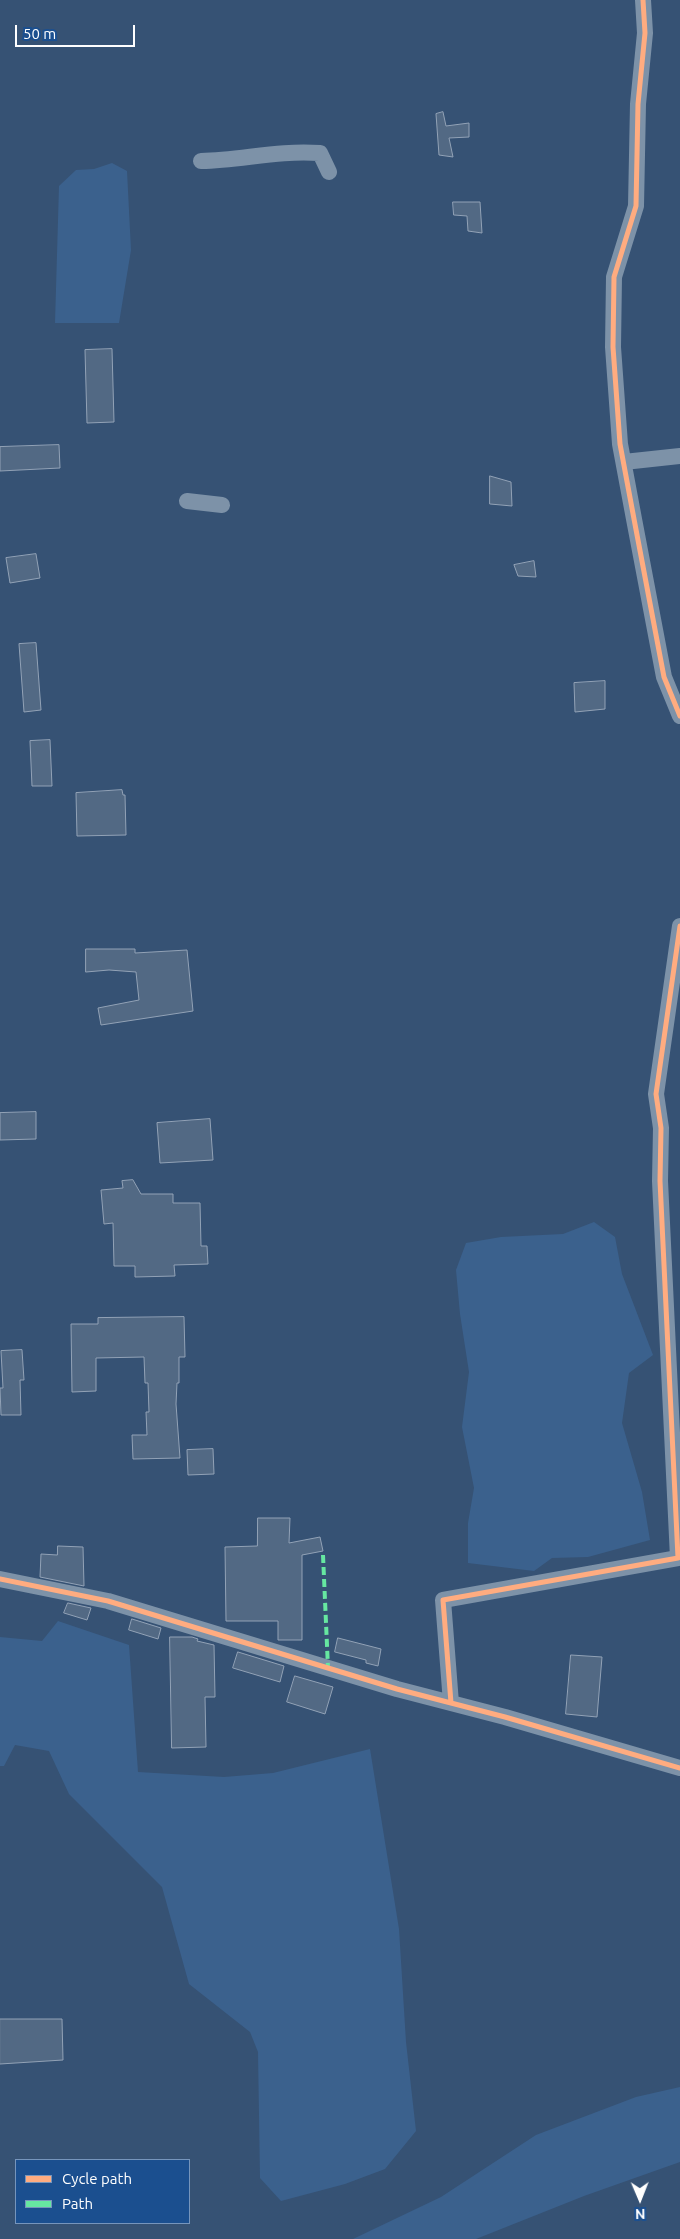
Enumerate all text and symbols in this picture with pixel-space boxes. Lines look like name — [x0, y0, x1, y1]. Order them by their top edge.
scale bar — [18, 15, 138, 47]
text: 50 m — [23, 25, 56, 42]
legend — [15, 2159, 190, 2224]
text: Cycle path — [62, 2170, 132, 2187]
north arrow — [615, 2174, 665, 2224]
text: Path — [62, 2195, 93, 2212]
text: N — [635, 2206, 646, 2222]

